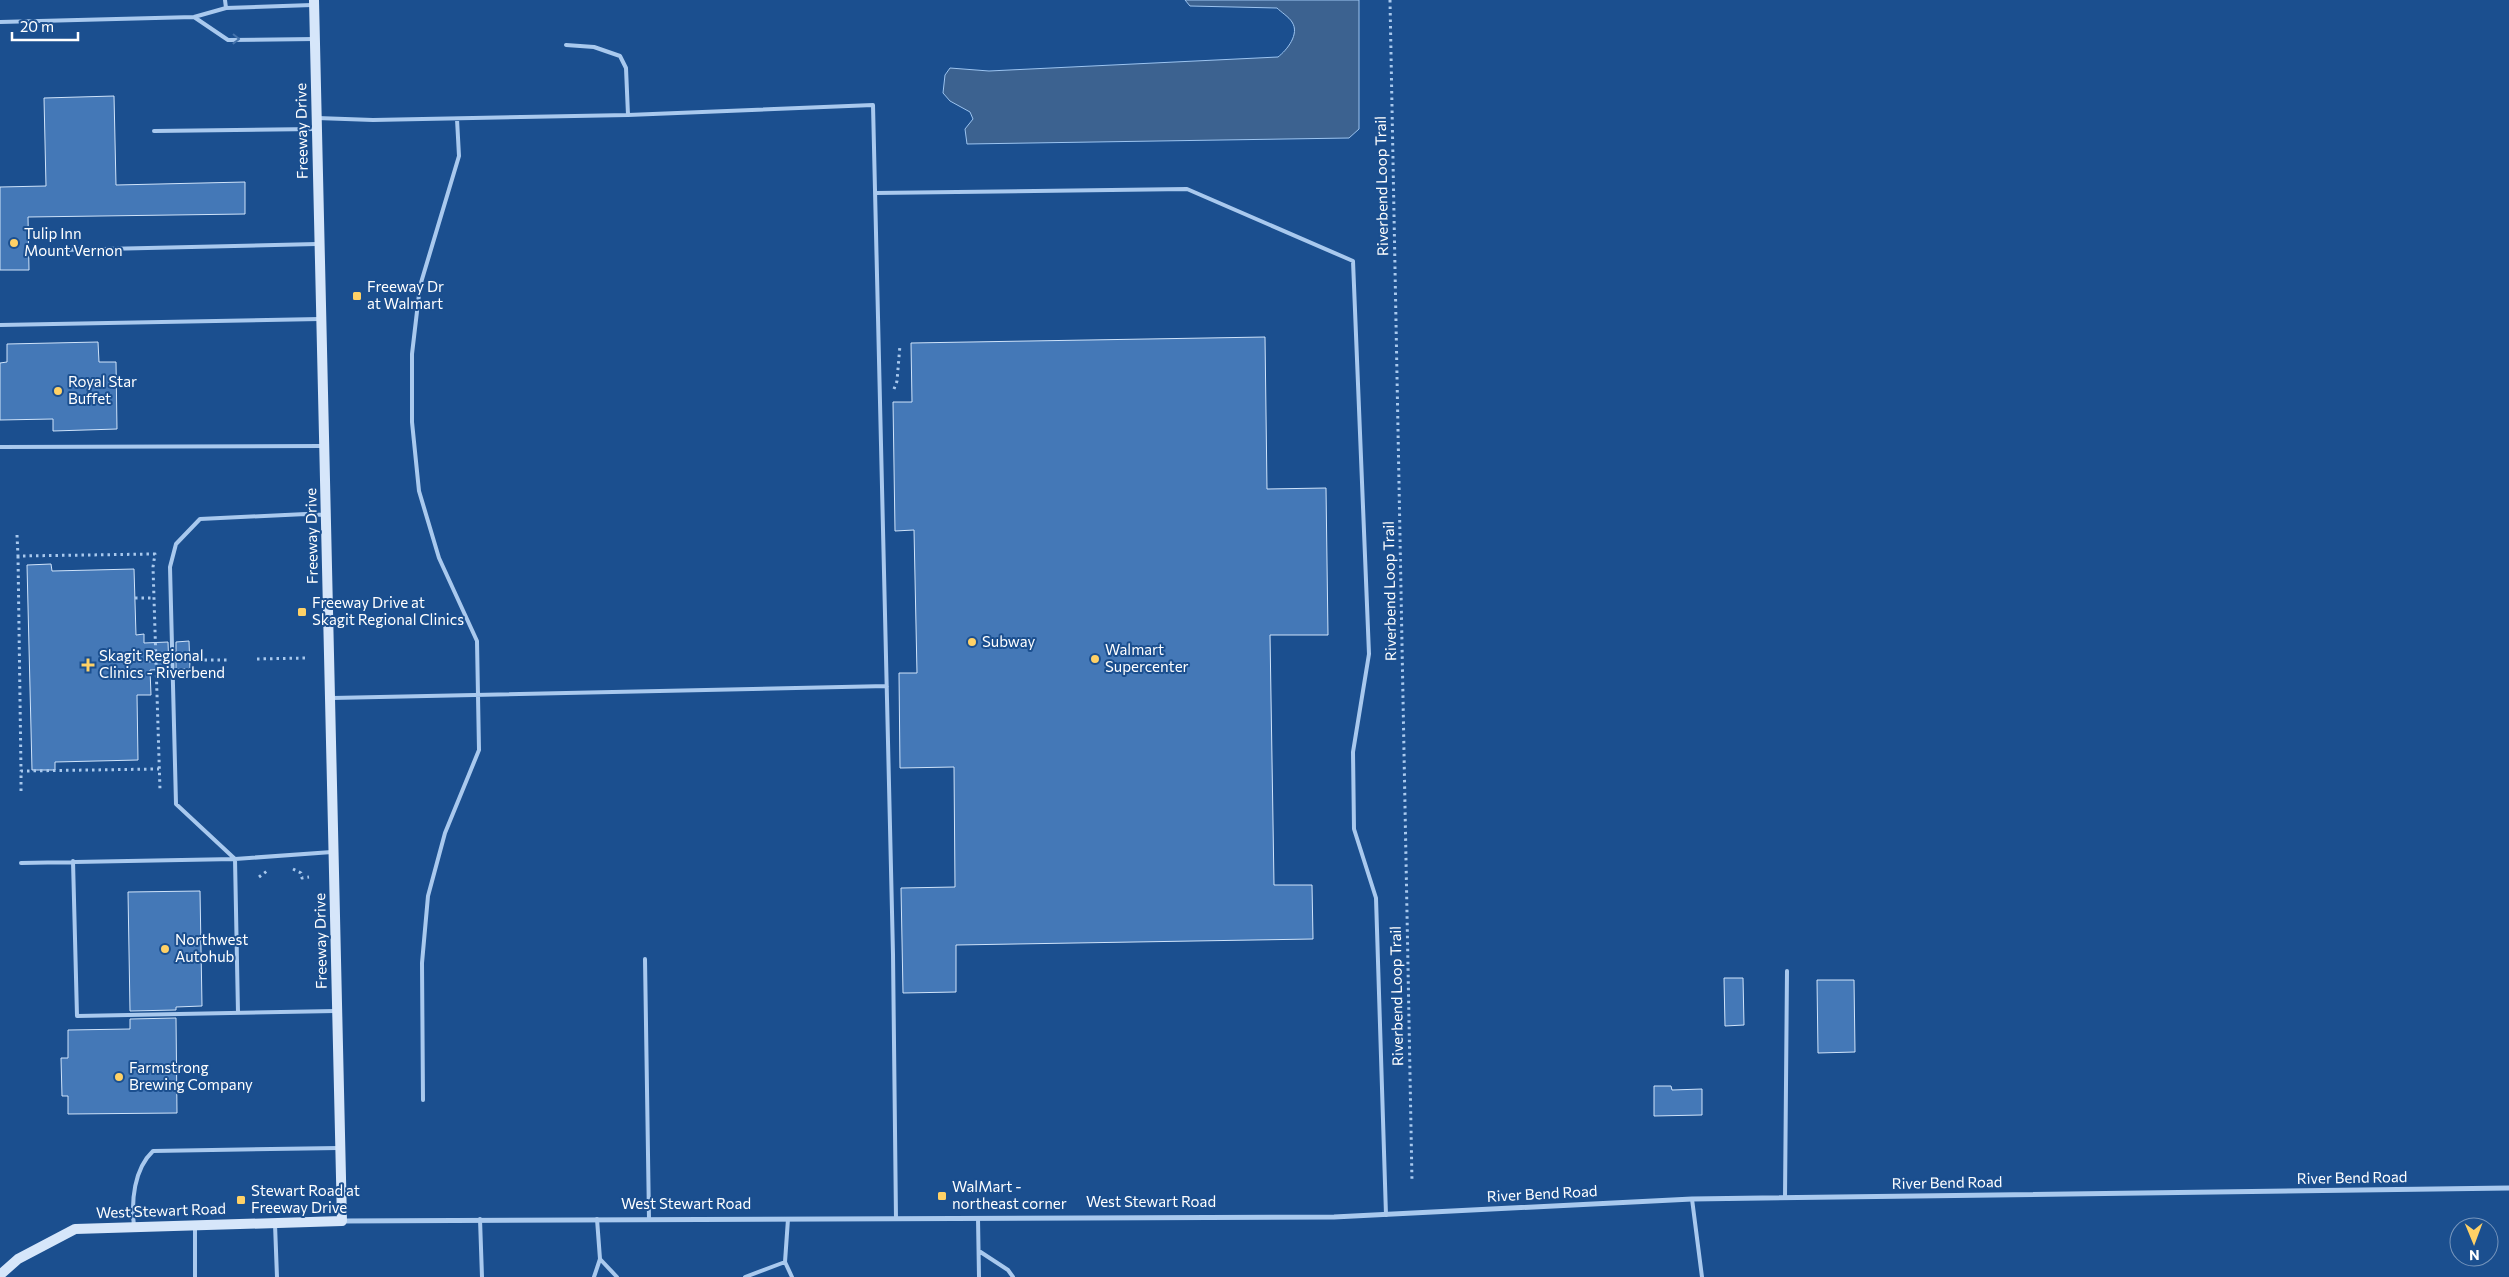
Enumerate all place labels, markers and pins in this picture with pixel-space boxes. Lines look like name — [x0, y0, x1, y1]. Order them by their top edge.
place label: Tulip Inn Mount Vernon — [24, 224, 123, 259]
marker: Tulip Inn Mount Vernon — [8, 237, 20, 249]
place label: Freeway Dr at Walmart — [367, 277, 444, 312]
marker: Freeway Dr at Walmart — [351, 290, 363, 302]
place label: Royal Star Buffet — [68, 372, 137, 407]
marker: Royal Star Buffet — [52, 385, 64, 397]
place label: Freeway Drive at Skagit Regional Clinics — [312, 593, 464, 628]
marker: Freeway Drive at Skagit Regional Clinics — [296, 606, 308, 618]
place label: Subway — [982, 632, 1035, 650]
marker: Subway — [966, 636, 978, 648]
place label: Walmart Supercenter — [1105, 640, 1189, 675]
place label: Skagit Regional Clinics - Riverbend — [99, 646, 225, 681]
marker: Walmart Supercenter — [1089, 653, 1101, 665]
marker: Skagit Regional Clinics - Riverbend — [81, 658, 95, 672]
place label: Northwest Autohub — [175, 930, 248, 965]
marker: Northwest Autohub — [159, 943, 171, 955]
place label: Farmstrong Brewing Company — [129, 1058, 253, 1093]
marker: Farmstrong Brewing Company — [113, 1071, 125, 1083]
place label: WalMart - northeast corner — [952, 1177, 1067, 1212]
place label: Stewart Road at Freeway Drive — [251, 1181, 360, 1216]
marker: WalMart - northeast corner — [936, 1190, 948, 1202]
marker: Stewart Road at Freeway Drive — [235, 1194, 247, 1206]

